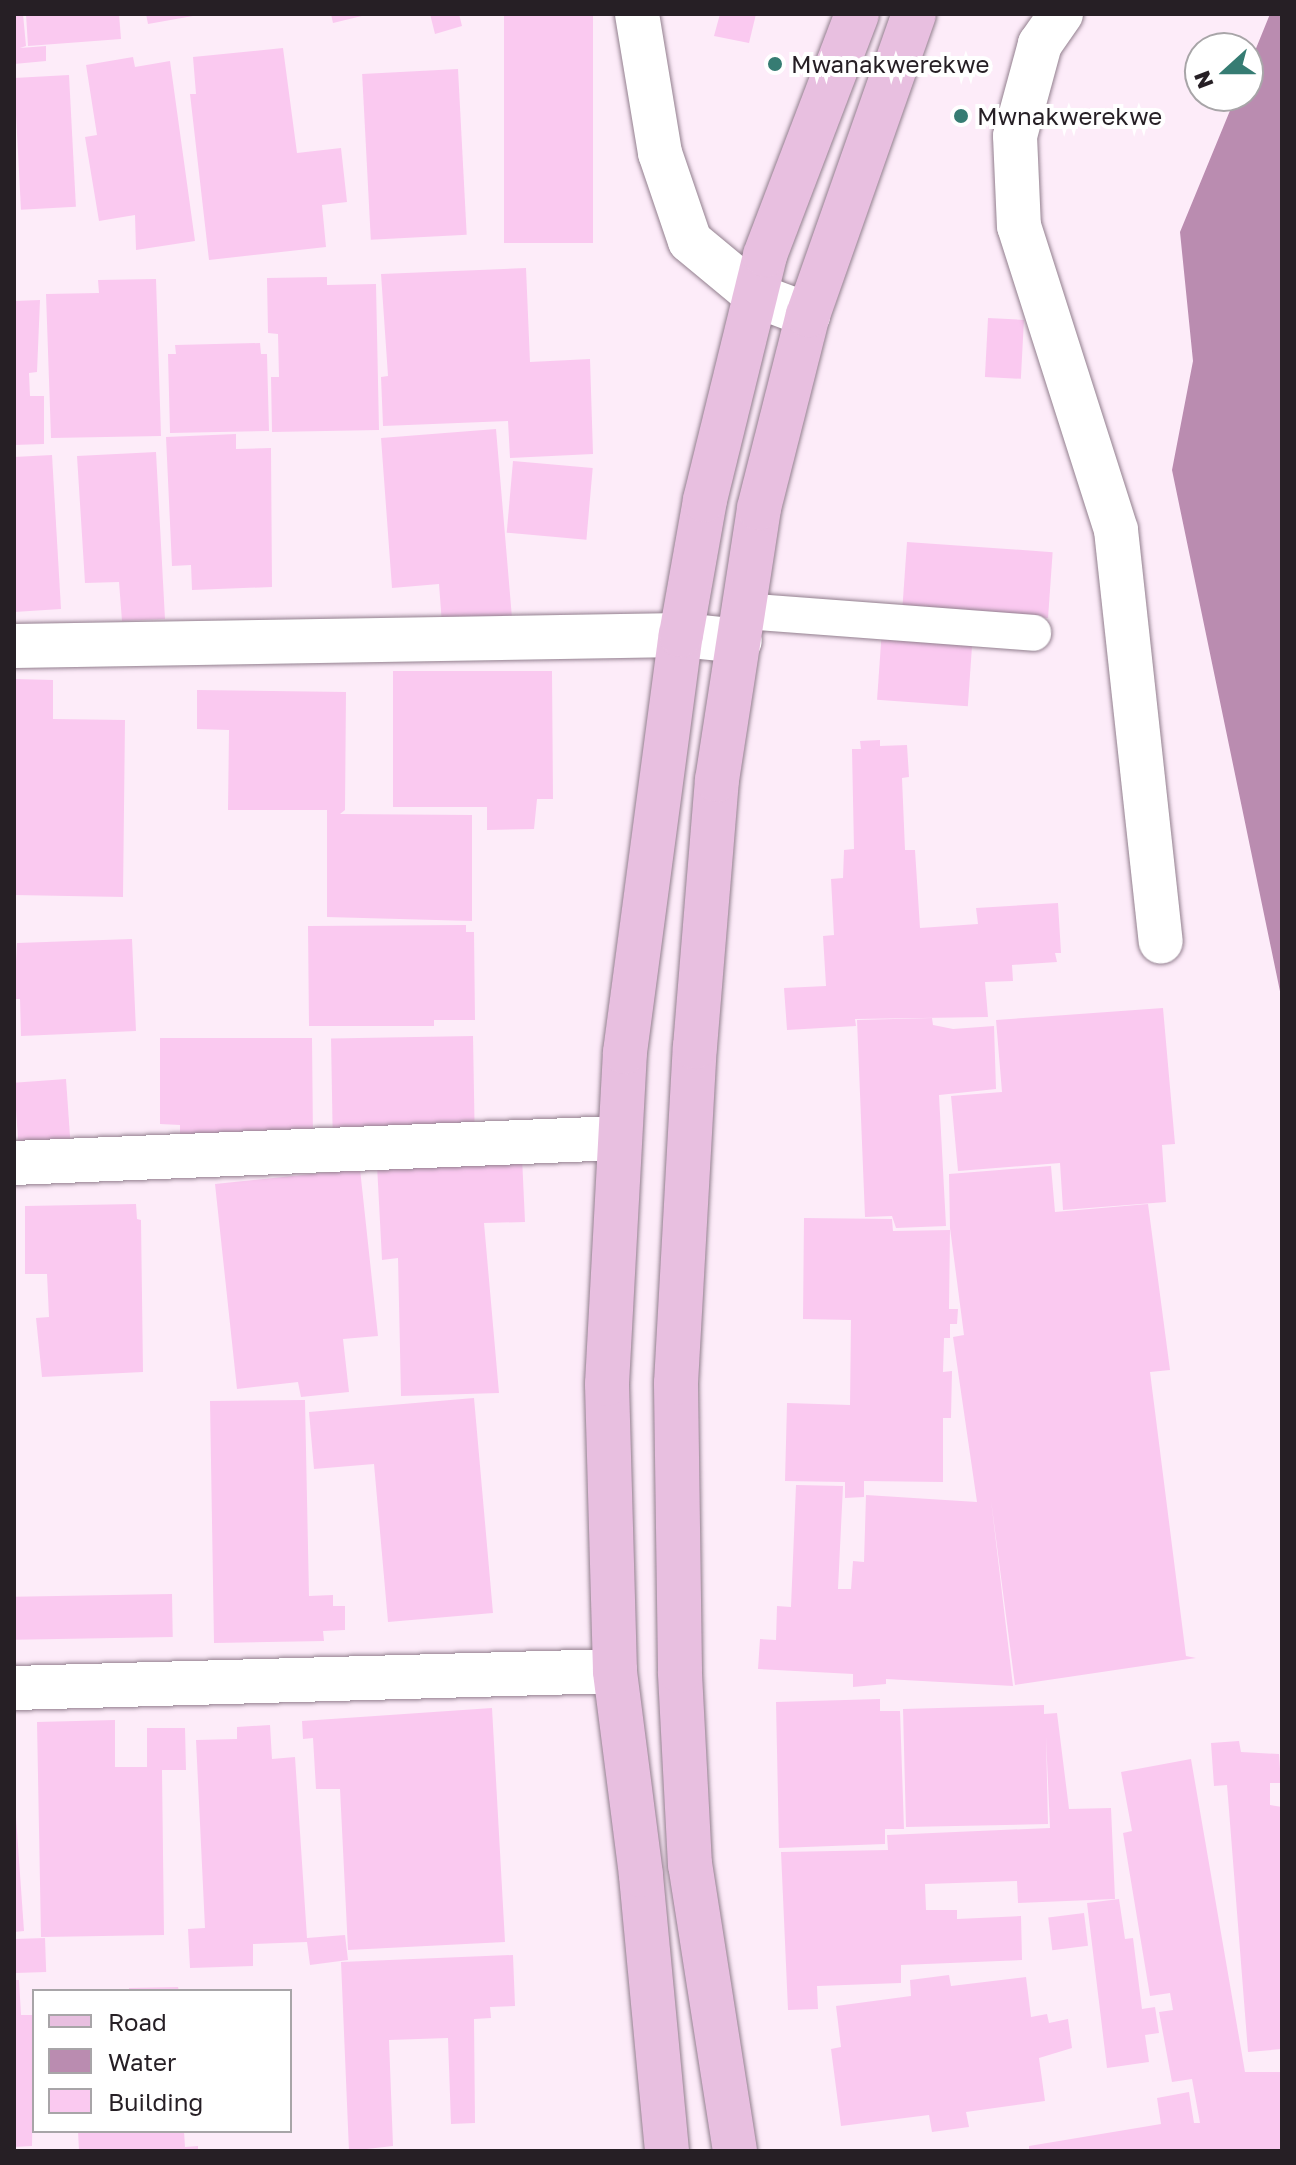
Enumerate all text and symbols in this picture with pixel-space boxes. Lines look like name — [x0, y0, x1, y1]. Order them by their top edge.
north arrow — [1184, 32, 1264, 112]
place label: Mwanakwerekwe — [791, 50, 989, 78]
marker: Mwanakwerekwe — [766, 55, 784, 73]
text: N — [1187, 67, 1219, 93]
place label: Mwnakwerekwe — [977, 102, 1162, 130]
marker: Mwnakwerekwe — [952, 107, 970, 125]
legend — [32, 1989, 292, 2133]
text: Road — [108, 2007, 167, 2036]
text: Water — [108, 2047, 176, 2076]
text: Building — [108, 2087, 203, 2116]

